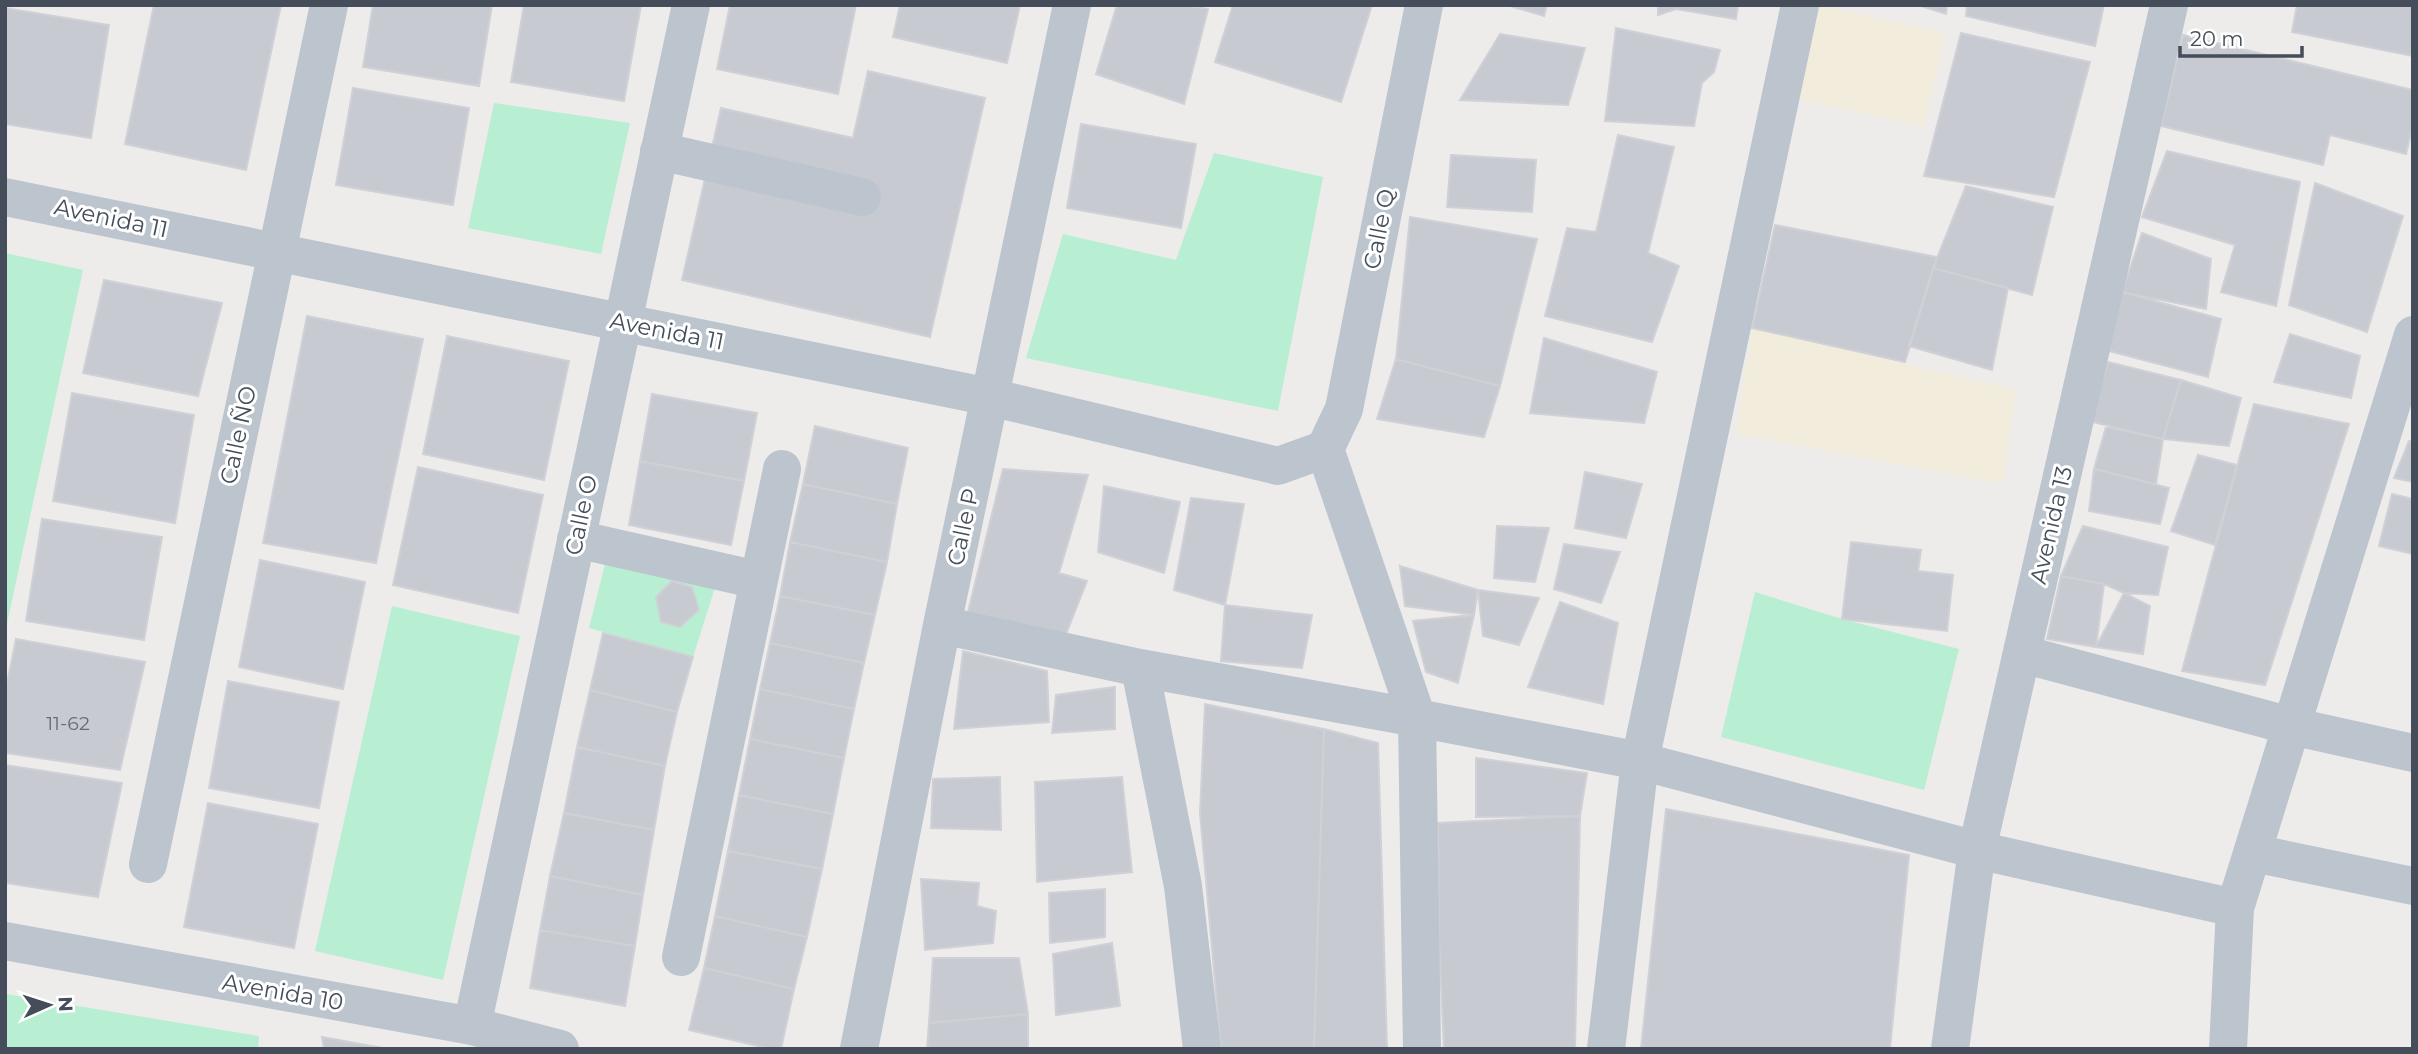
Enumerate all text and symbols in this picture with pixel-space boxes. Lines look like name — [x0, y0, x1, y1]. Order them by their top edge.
scale bar — [2180, 14, 2302, 58]
text: 20 m — [2190, 26, 2244, 51]
street label: Calle Q — [1358, 186, 1400, 272]
street label: Avenida 11 — [52, 192, 170, 244]
street label: Avenida 11 — [608, 306, 726, 356]
street label: Calle ÑO — [214, 383, 262, 487]
street label: Avenida 13 — [2024, 463, 2078, 587]
street label: Calle O — [559, 472, 603, 558]
street label: Calle P — [941, 486, 985, 568]
house number: 11-62 — [46, 712, 90, 735]
street label: Avenida 10 — [220, 968, 346, 1016]
north arrow — [14, 970, 84, 1040]
text: N — [54, 996, 77, 1012]

